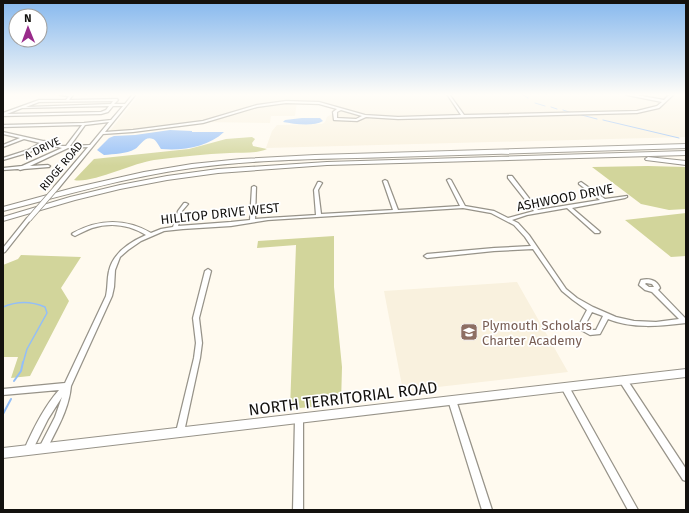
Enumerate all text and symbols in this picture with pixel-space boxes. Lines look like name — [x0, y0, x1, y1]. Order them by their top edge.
north arrow — [8, 8, 48, 48]
text: N — [24, 12, 32, 25]
street label: A DRIVE — [22, 134, 62, 162]
street label: RIDGE ROAD — [37, 139, 86, 194]
street label: ASHWOOD DRIVE — [515, 181, 615, 214]
street label: HILLTOP DRIVE WEST — [160, 200, 281, 227]
place label: Plymouth Scholars Charter Academy — [482, 318, 592, 348]
school or university icon: Plymouth Scholars Charter Academy — [459, 322, 479, 342]
street label: NORTH TERRITORIAL ROAD — [248, 377, 439, 420]

